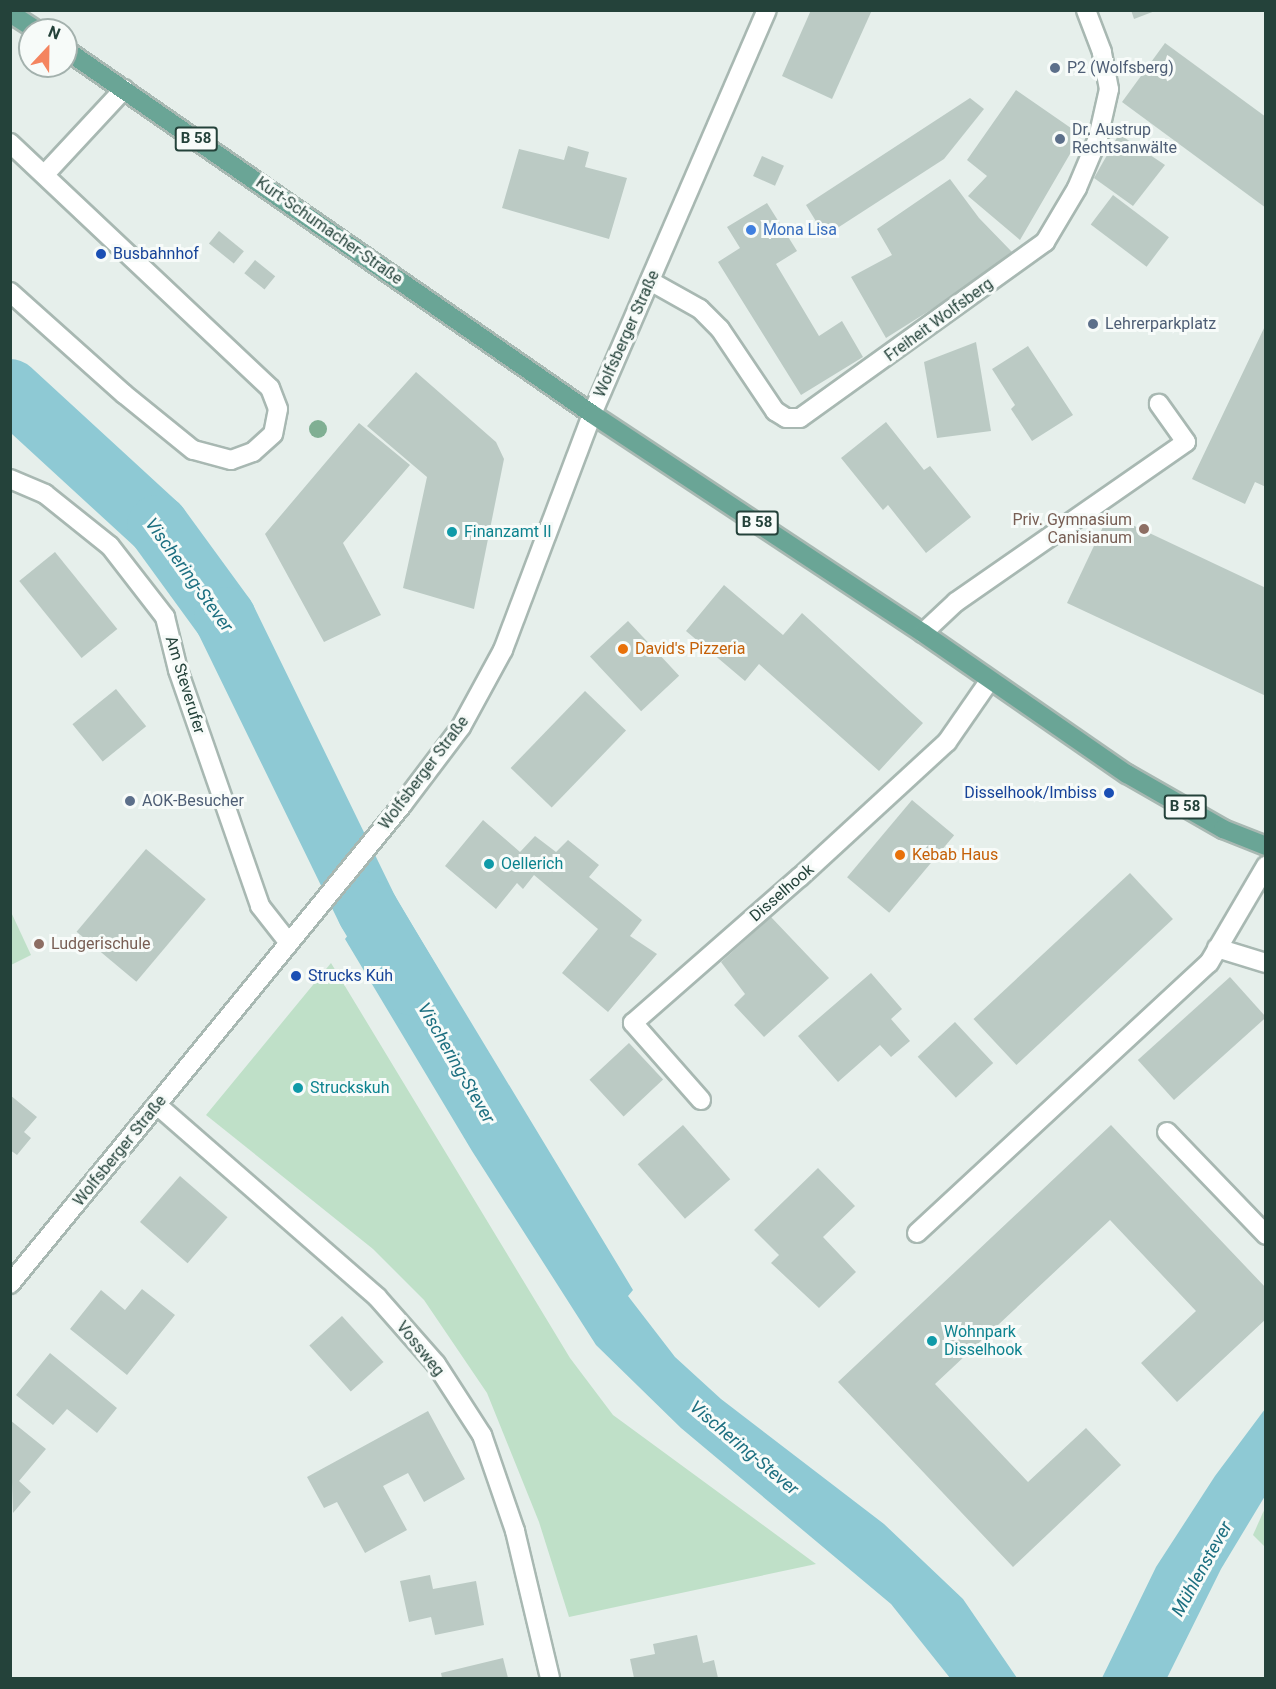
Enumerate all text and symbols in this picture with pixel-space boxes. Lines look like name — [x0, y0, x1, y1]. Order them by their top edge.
north arrow — [18, 18, 78, 78]
text: N — [45, 22, 63, 44]
place label: P2 (Wolfsberg) — [1067, 58, 1174, 78]
marker: P2 (Wolfsberg) — [1048, 61, 1062, 75]
place label: Dr. Austrup Rechtsanwälte — [1072, 120, 1177, 158]
road number: B 58 — [174, 127, 218, 151]
marker: Dr. Austrup Rechtsanwälte — [1053, 132, 1067, 146]
street label: Kurt-Schumacher-Straße — [252, 173, 406, 289]
place label: Mona Lisa — [763, 220, 837, 240]
marker: Mona Lisa — [744, 223, 758, 237]
place label: Busbahnhof — [113, 244, 199, 264]
marker: Busbahnhof — [94, 247, 108, 261]
street label: Wolfsberger Straße — [590, 268, 664, 400]
street label: Freiheit Wolfsberg — [881, 274, 997, 366]
place label: Lehrerparkplatz — [1105, 314, 1216, 334]
marker: Lehrerparkplatz — [1086, 317, 1100, 331]
place label: Priv. Gymnasium Canisianum — [1012, 510, 1132, 548]
road number: B 58 — [734, 511, 780, 535]
water label: Vischering-Stever — [140, 514, 238, 636]
place label: Finanzamt II — [464, 522, 552, 542]
marker: Priv. Gymnasium Canisianum — [1137, 522, 1151, 536]
marker: Finanzamt II — [445, 525, 459, 539]
street label: Am Steverufer — [161, 634, 209, 736]
place label: David's Pizzeria — [635, 639, 745, 659]
marker: David's Pizzeria — [616, 642, 630, 656]
street label: Wolfsberger Straße — [375, 713, 473, 833]
place label: Disselhook/Imbiss — [964, 783, 1097, 803]
marker: Disselhook/Imbiss — [1102, 786, 1116, 800]
place label: AOK-Besucher — [142, 791, 244, 811]
marker: AOK-Besucher — [123, 794, 137, 808]
road number: B 58 — [1162, 795, 1208, 819]
place label: Kebab Haus — [912, 845, 998, 865]
marker: Kebab Haus — [893, 848, 907, 862]
place label: Oellerich — [501, 854, 563, 874]
marker: Oellerich — [482, 857, 496, 871]
street label: Disselhook — [746, 860, 818, 926]
place label: Ludgerischule — [51, 934, 151, 954]
marker: Ludgerischule — [32, 937, 46, 951]
place label: Strucks Kuh — [308, 966, 393, 986]
marker: Strucks Kuh — [289, 969, 303, 983]
water label: Vischering-Stever — [413, 999, 499, 1127]
place label: Struckskuh — [310, 1078, 389, 1098]
marker: Struckskuh — [291, 1081, 305, 1095]
street label: Wolfsberger Straße — [69, 1092, 171, 1210]
street label: Vossweg — [392, 1318, 448, 1380]
place label: Wohnpark Disselhook — [944, 1322, 1022, 1360]
marker: Wohnpark Disselhook — [925, 1334, 939, 1348]
water label: Vischering-Stever — [685, 1396, 803, 1500]
water label: Mühlenstever — [1167, 1518, 1237, 1620]

